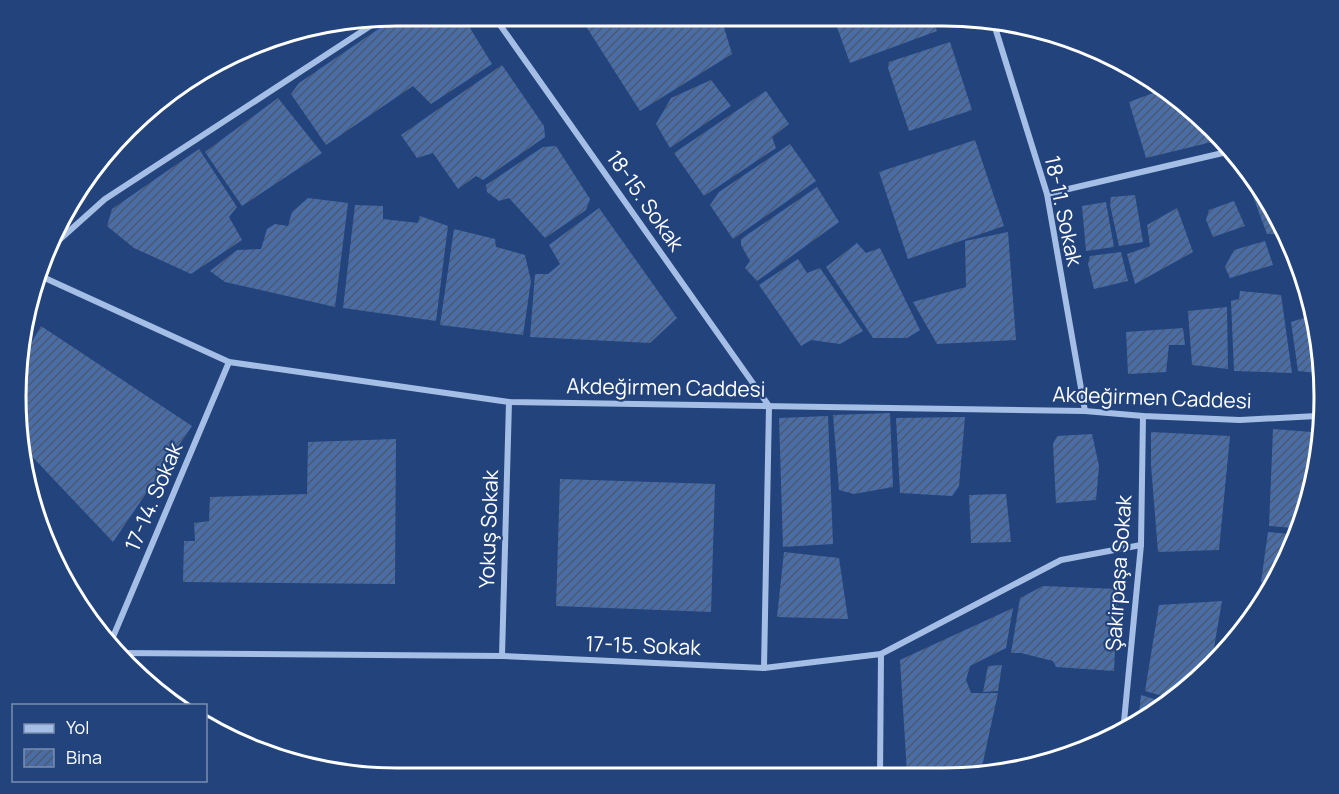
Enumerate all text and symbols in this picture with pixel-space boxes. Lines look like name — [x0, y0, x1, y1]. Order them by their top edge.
street label: 18-15. Sokak — [601, 145, 691, 257]
street label: 18-11. Sokak — [1039, 153, 1089, 269]
street label: Akdeğirmen Caddesi — [566, 371, 766, 403]
street label: Akdeğirmen Caddesi — [1052, 380, 1252, 414]
street label: 17-14. Sokak — [118, 438, 189, 555]
street label: Yokuş Sokak — [472, 469, 504, 589]
street label: Şakirpaşa Sokak — [1099, 493, 1137, 652]
street label: 17-15. Sokak — [585, 629, 702, 661]
legend — [12, 704, 207, 782]
text: Yol — [66, 715, 89, 739]
text: Bina — [66, 745, 102, 769]

